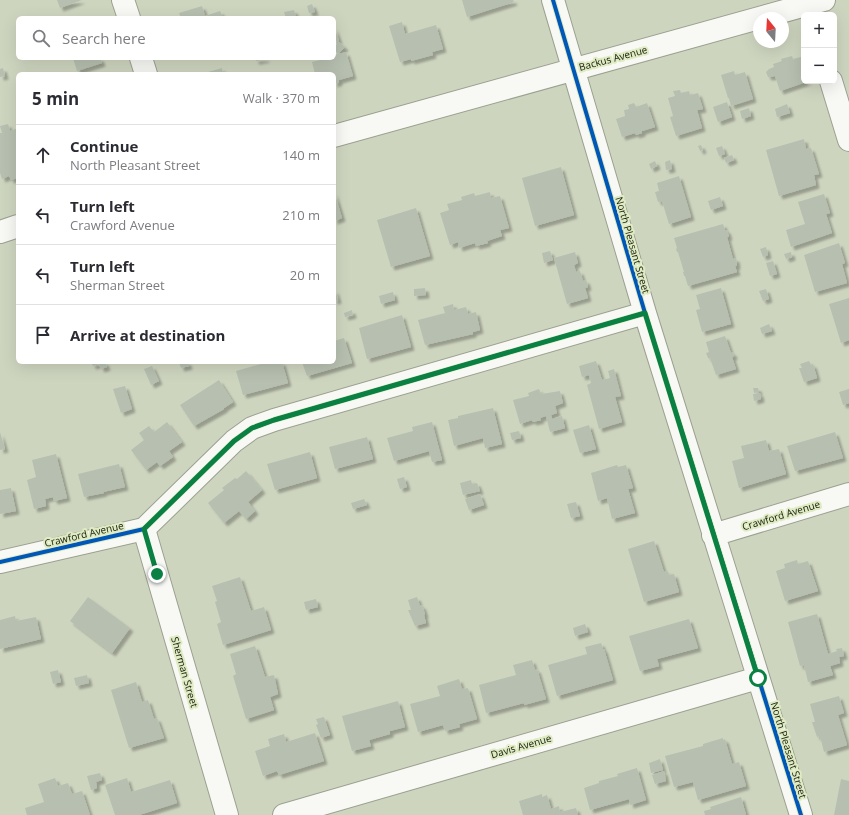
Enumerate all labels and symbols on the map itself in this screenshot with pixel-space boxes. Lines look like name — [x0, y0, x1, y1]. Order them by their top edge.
north arrow — [753, 12, 789, 48]
street label: Backus Avenue — [577, 42, 649, 74]
street label: North Pleasant Street — [612, 195, 654, 295]
street label: Crawford Avenue — [740, 496, 822, 533]
street label: Crawford Avenue — [43, 518, 125, 550]
route end — [148, 565, 166, 583]
street label: Sherman Street — [168, 635, 202, 709]
route start — [749, 669, 767, 687]
street label: North Pleasant Street — [768, 700, 810, 800]
street label: Davis Avenue — [489, 731, 553, 761]

